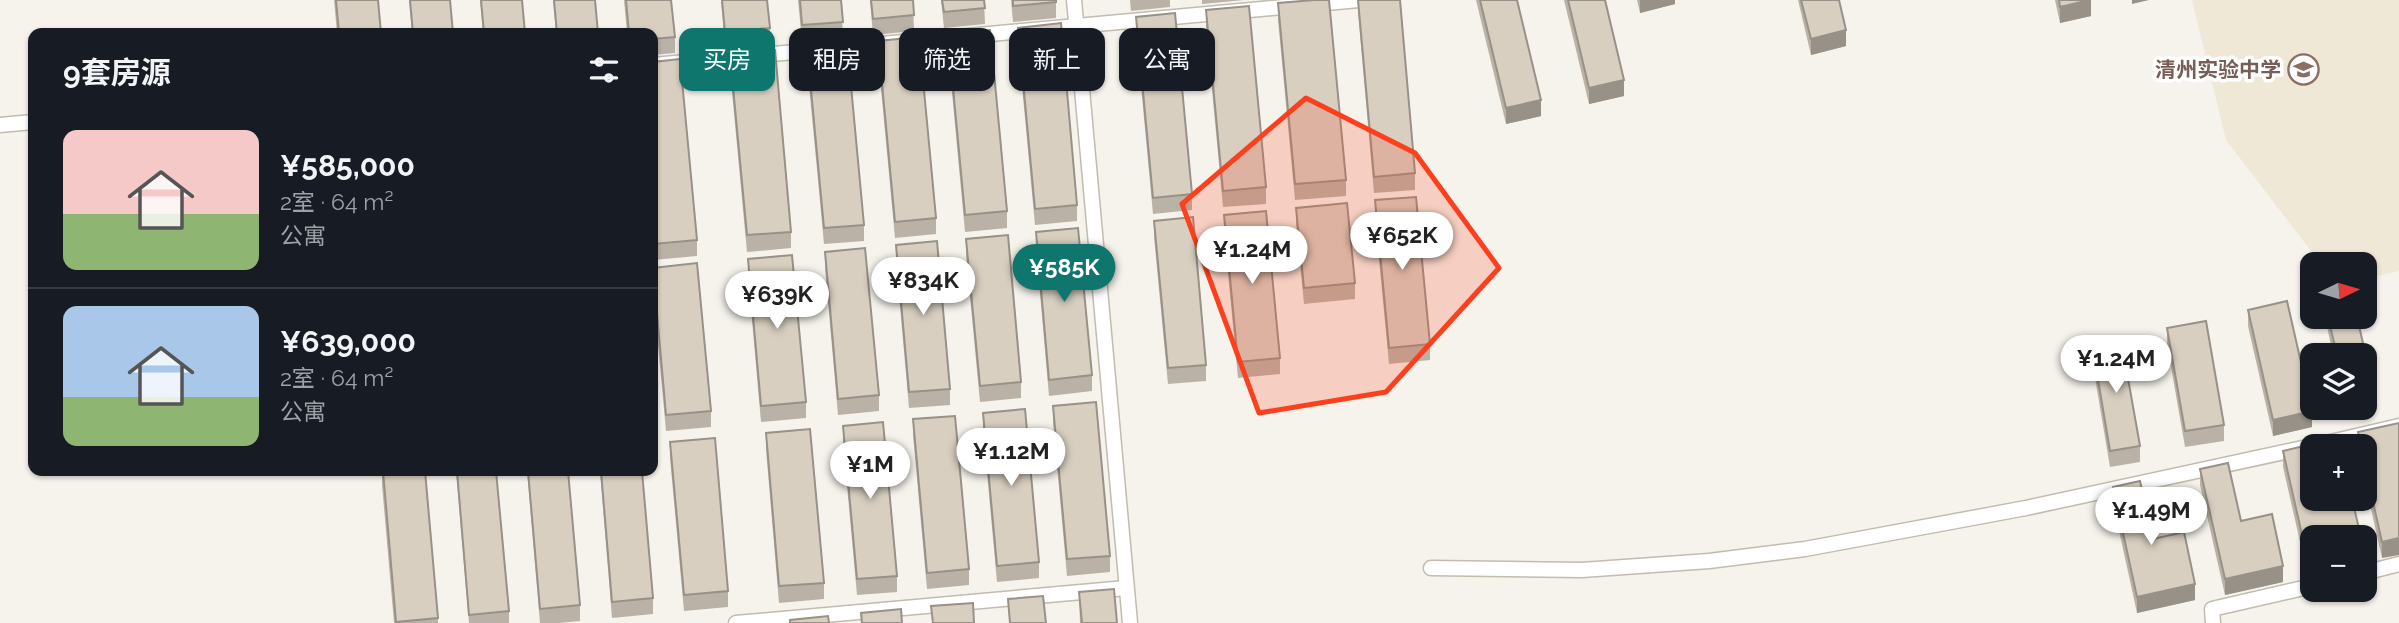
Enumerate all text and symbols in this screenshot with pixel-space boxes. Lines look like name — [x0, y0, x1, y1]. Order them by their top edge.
chip: 买房 — [679, 28, 775, 91]
chip: 租房 — [789, 28, 885, 91]
chip: 筛选 — [899, 28, 995, 91]
chip: 新上 — [1009, 28, 1105, 91]
chip: 公寓 — [1119, 28, 1215, 91]
icon: filters — [585, 51, 623, 89]
school or university icon: 清州实验中学 — [2287, 53, 2321, 87]
text: 9套房源 — [63, 55, 171, 90]
place label: 清州实验中学 — [2155, 57, 2281, 82]
text: ¥585,000 — [280, 148, 415, 183]
icon: home — [119, 158, 203, 242]
text: 2室 · 64 m² — [280, 188, 393, 215]
pin: ¥652K — [1353, 212, 1451, 272]
text: ¥652K — [1366, 221, 1438, 248]
text: 公寓 — [280, 222, 326, 249]
pin: ¥1.24M — [1195, 226, 1309, 286]
text: ¥1.24M — [1213, 235, 1291, 262]
pin: ¥585K — [1015, 244, 1113, 304]
north arrow — [2300, 252, 2376, 329]
map controls — [2300, 252, 2377, 602]
text: ¥585K — [1028, 253, 1100, 280]
pin: ¥834K — [874, 258, 972, 317]
text: ¥834K — [887, 266, 959, 293]
pin: ¥639K — [728, 272, 826, 331]
text: ¥639K — [741, 280, 813, 307]
text: ¥639,000 — [280, 324, 416, 359]
icon: home — [119, 334, 203, 418]
pin: ¥1.24M — [2059, 336, 2173, 395]
button: layers — [2300, 343, 2377, 420]
text: ¥1.24M — [2077, 344, 2155, 371]
text: 2室 · 64 m² — [280, 364, 393, 391]
text: 公寓 — [280, 398, 326, 425]
pin: ¥1.12M — [954, 428, 1068, 488]
button: + — [2300, 434, 2377, 511]
text: ¥1.12M — [972, 437, 1050, 464]
pin: ¥1M — [836, 442, 904, 501]
text: ¥1M — [846, 450, 894, 477]
pin: ¥1.49M — [2094, 488, 2208, 547]
text: ¥1.49M — [2111, 496, 2191, 523]
button: − — [2300, 525, 2377, 602]

